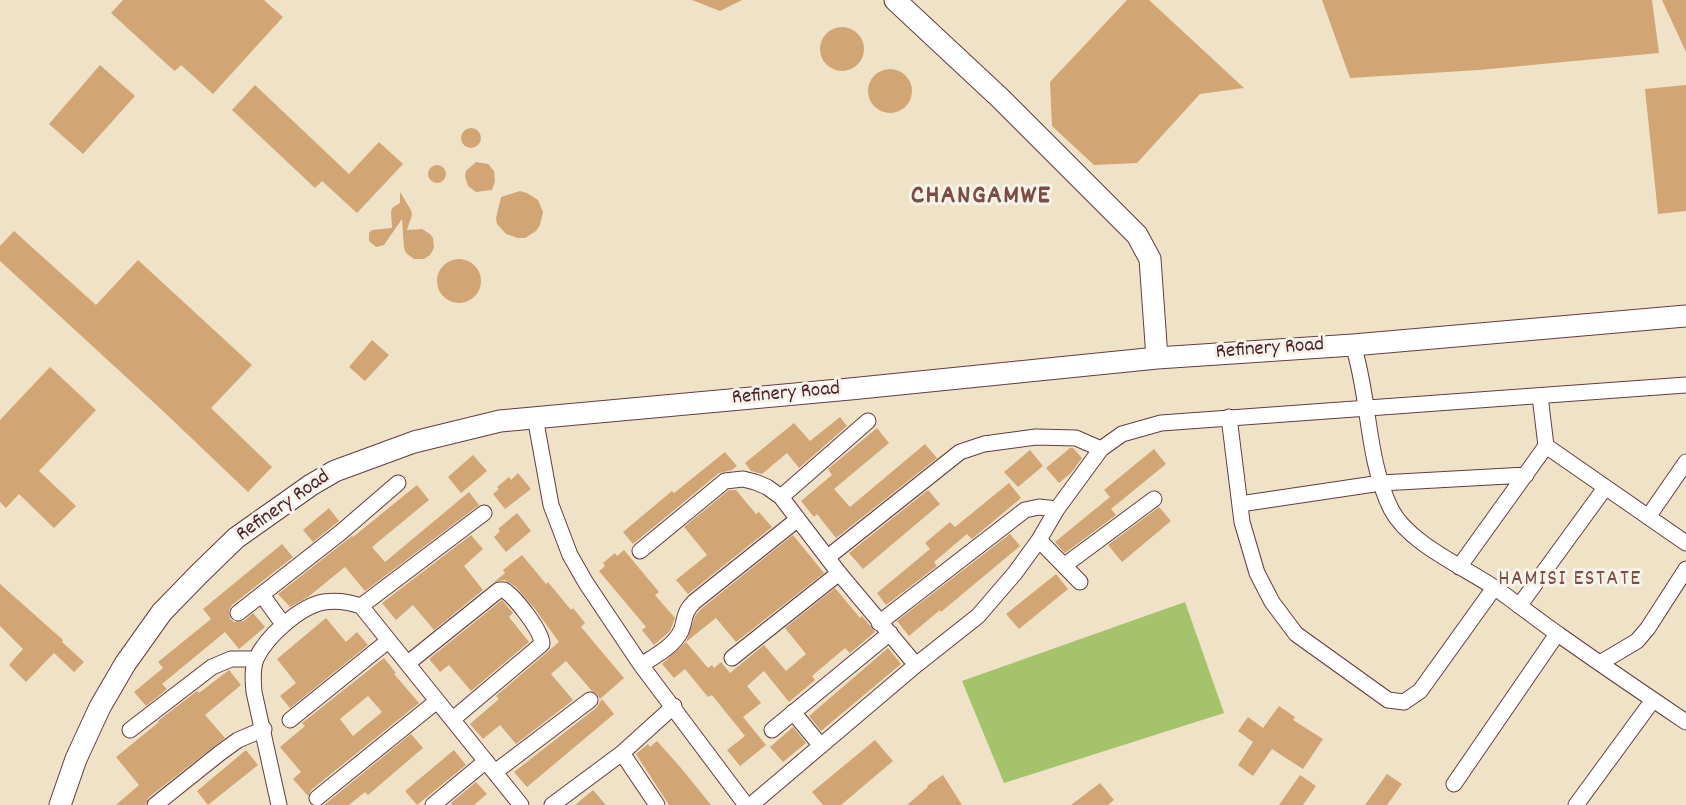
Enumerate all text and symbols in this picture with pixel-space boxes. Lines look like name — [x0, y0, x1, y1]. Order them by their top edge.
district label: CHANGAMWE — [911, 182, 1051, 214]
street label: Refinery Road — [1215, 334, 1325, 366]
street label: Refinery Road — [731, 378, 841, 412]
street label: Refinery Road — [232, 466, 336, 548]
district label: HAMISI ESTATE — [1498, 568, 1642, 594]

